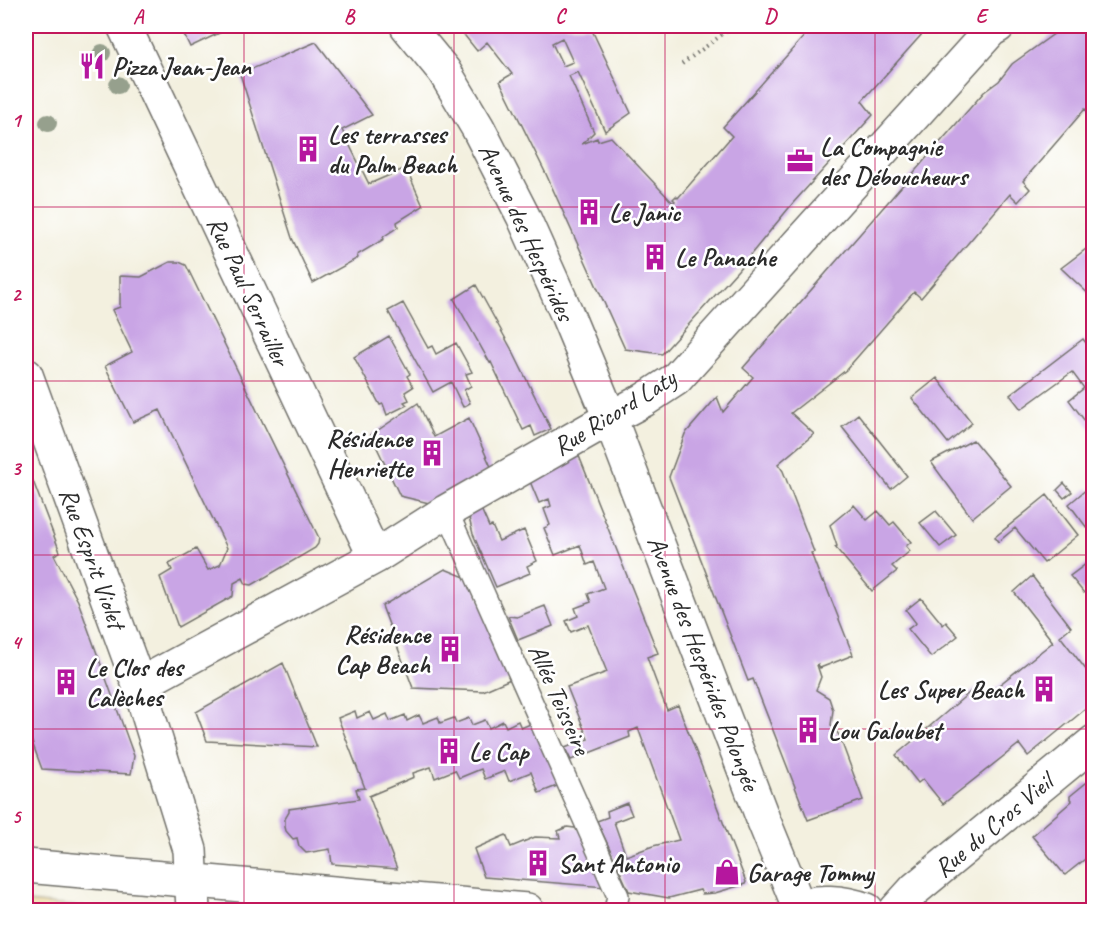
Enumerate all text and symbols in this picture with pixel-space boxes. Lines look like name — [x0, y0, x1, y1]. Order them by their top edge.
text: A — [133, 4, 145, 29]
text: B — [344, 4, 356, 29]
text: C — [555, 4, 567, 29]
text: D — [764, 4, 778, 29]
text: E — [976, 4, 990, 29]
place label: Pizza Jean-Jean — [112, 50, 252, 83]
restaurant icon: Pizza Jean-Jean — [77, 51, 107, 81]
text: 1 — [12, 108, 23, 133]
place label: Les terrasses du Palm Beach — [328, 118, 458, 181]
place label: La Compagnie des Déboucheurs — [820, 130, 970, 193]
building icon: Les terrasses du Palm Beach — [293, 134, 323, 164]
street label: Avenue des Hespérides — [471, 138, 583, 328]
office icon: La Compagnie des Déboucheurs — [785, 146, 815, 176]
place label: Le Janic — [609, 196, 682, 229]
building icon: Le Janic — [574, 197, 604, 227]
street label: Rue Paul Serrailler — [200, 211, 299, 374]
place label: Le Panache — [675, 241, 778, 274]
building icon: Le Panache — [640, 242, 670, 272]
text: 2 — [12, 282, 23, 307]
street label: Rue Ricord Laty — [547, 361, 684, 463]
place label: Résidence Henriette — [326, 422, 414, 485]
building icon: Résidence Henriette — [417, 438, 447, 468]
text: 3 — [12, 456, 23, 481]
street label: Rue Esprit Violet — [52, 483, 134, 636]
street label: Avenue des Hespérides Polongée — [640, 531, 768, 798]
place label: Résidence Cap Beach — [335, 618, 432, 681]
text: 4 — [12, 630, 24, 655]
building icon: Résidence Cap Beach — [435, 634, 465, 664]
street label: Allée Teisseire — [521, 639, 599, 761]
place label: Le Clos des Calèches — [86, 651, 185, 714]
building icon: Le Clos des Calèches — [51, 667, 81, 697]
place label: Les Super Beach — [878, 673, 1025, 706]
building icon: Les Super Beach — [1029, 674, 1059, 704]
place label: Lou Galoubet — [828, 714, 945, 747]
building icon: Lou Galoubet — [793, 715, 823, 745]
place label: Le Cap — [469, 735, 530, 768]
building icon: Le Cap — [434, 736, 464, 766]
street label: Rue du Cros Vieil — [927, 763, 1063, 885]
text: 5 — [12, 804, 23, 829]
place label: Sant Antonio — [558, 847, 680, 880]
building icon: Sant Antonio — [523, 848, 553, 878]
place label: Garage Tommy — [747, 856, 875, 889]
shop icon: Garage Tommy — [712, 857, 742, 887]

